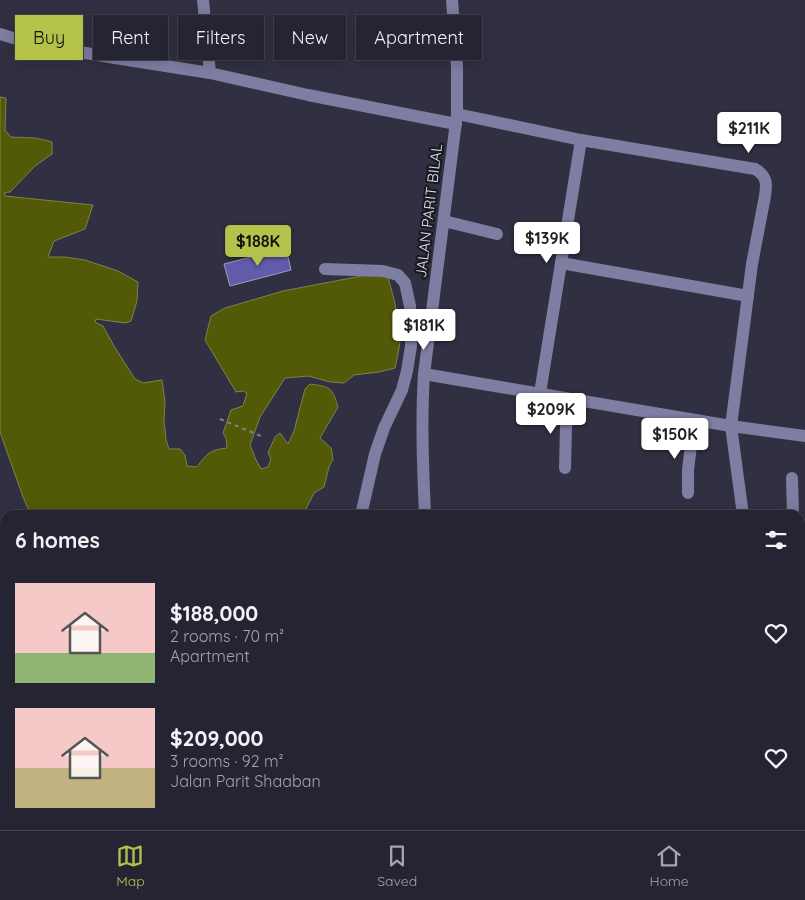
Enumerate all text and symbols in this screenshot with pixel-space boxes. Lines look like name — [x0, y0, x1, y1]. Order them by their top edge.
chip: Buy — [15, 15, 83, 60]
chip: Rent — [93, 15, 168, 60]
chip: Filters — [178, 15, 264, 60]
chip: New — [274, 15, 346, 60]
chip: Apartment — [356, 15, 482, 60]
pin: $211K — [714, 112, 784, 154]
text: $211K — [728, 118, 770, 138]
street label: JALAN PARIT BILAL — [411, 143, 446, 279]
pin: $139K — [512, 222, 582, 264]
pin: $188K — [223, 224, 293, 267]
text: $139K — [525, 228, 569, 248]
text: $188K — [236, 231, 280, 251]
pin: $181K — [389, 308, 459, 351]
text: $181K — [403, 315, 445, 335]
pin: $209K — [516, 392, 586, 435]
text: $209K — [527, 399, 575, 419]
pin: $150K — [640, 418, 710, 460]
text: $150K — [652, 424, 698, 444]
icon: filters — [762, 526, 790, 554]
text: 6 homes — [15, 527, 100, 553]
text: $188,000 — [170, 600, 258, 626]
icon: home — [55, 603, 115, 663]
icon: heart — [762, 619, 790, 647]
text: 2 rooms · 70 m² — [170, 626, 284, 646]
text: Apartment — [170, 646, 250, 666]
text: $209,000 — [170, 725, 263, 751]
icon: home — [55, 728, 115, 788]
icon: heart — [762, 744, 790, 772]
text: 3 rooms · 92 m² — [170, 751, 284, 771]
text: Jalan Parit Shaaban — [170, 771, 321, 791]
tab: Map — [116, 842, 145, 890]
tab: Saved — [377, 842, 417, 890]
tab: Home — [650, 842, 689, 890]

